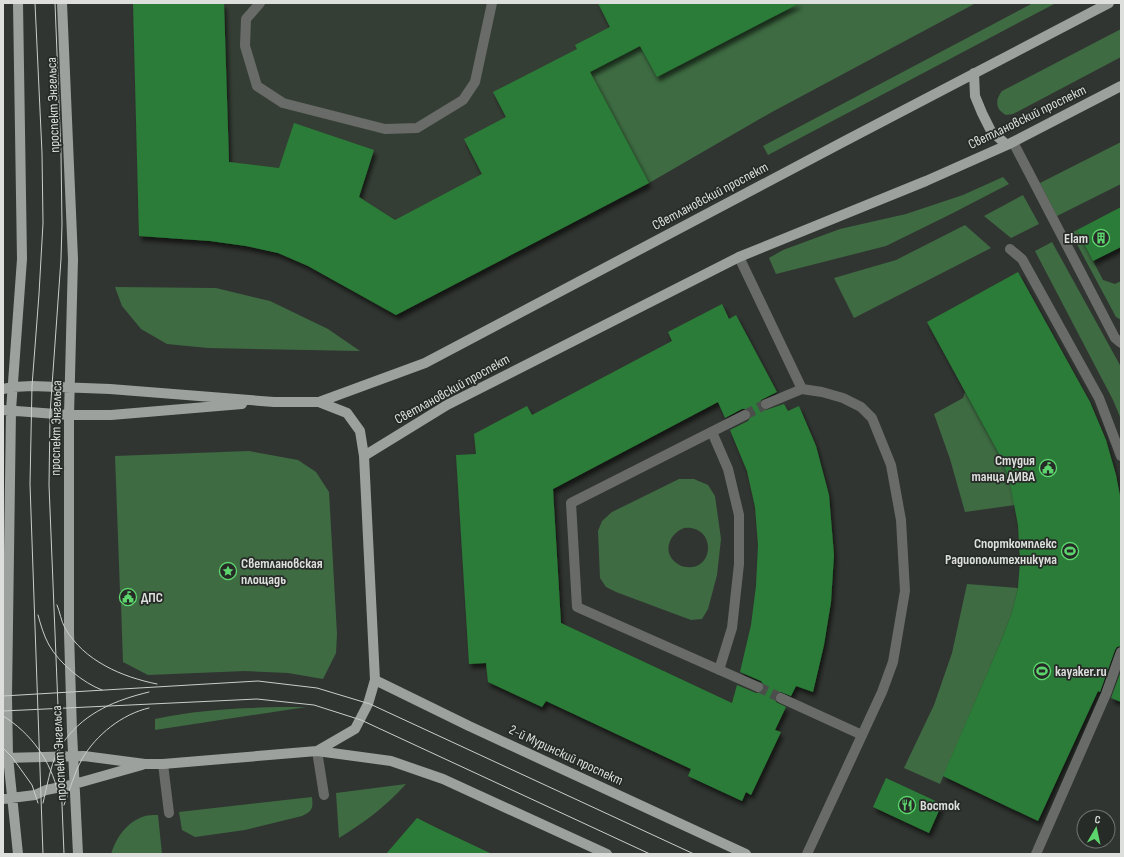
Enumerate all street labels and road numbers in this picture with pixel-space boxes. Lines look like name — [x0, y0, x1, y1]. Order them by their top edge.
street label: проспект Энгельса — [43, 57, 63, 153]
street label: Светлановский проспект — [965, 81, 1089, 153]
street label: Светлановский проспект — [649, 158, 771, 234]
street label: Светлановский проспект — [391, 350, 513, 428]
street label: проспект Энгельса — [47, 380, 65, 476]
street label: проспект Энгельса — [48, 705, 70, 801]
street label: 2-й Муринский проспект — [506, 721, 626, 789]

